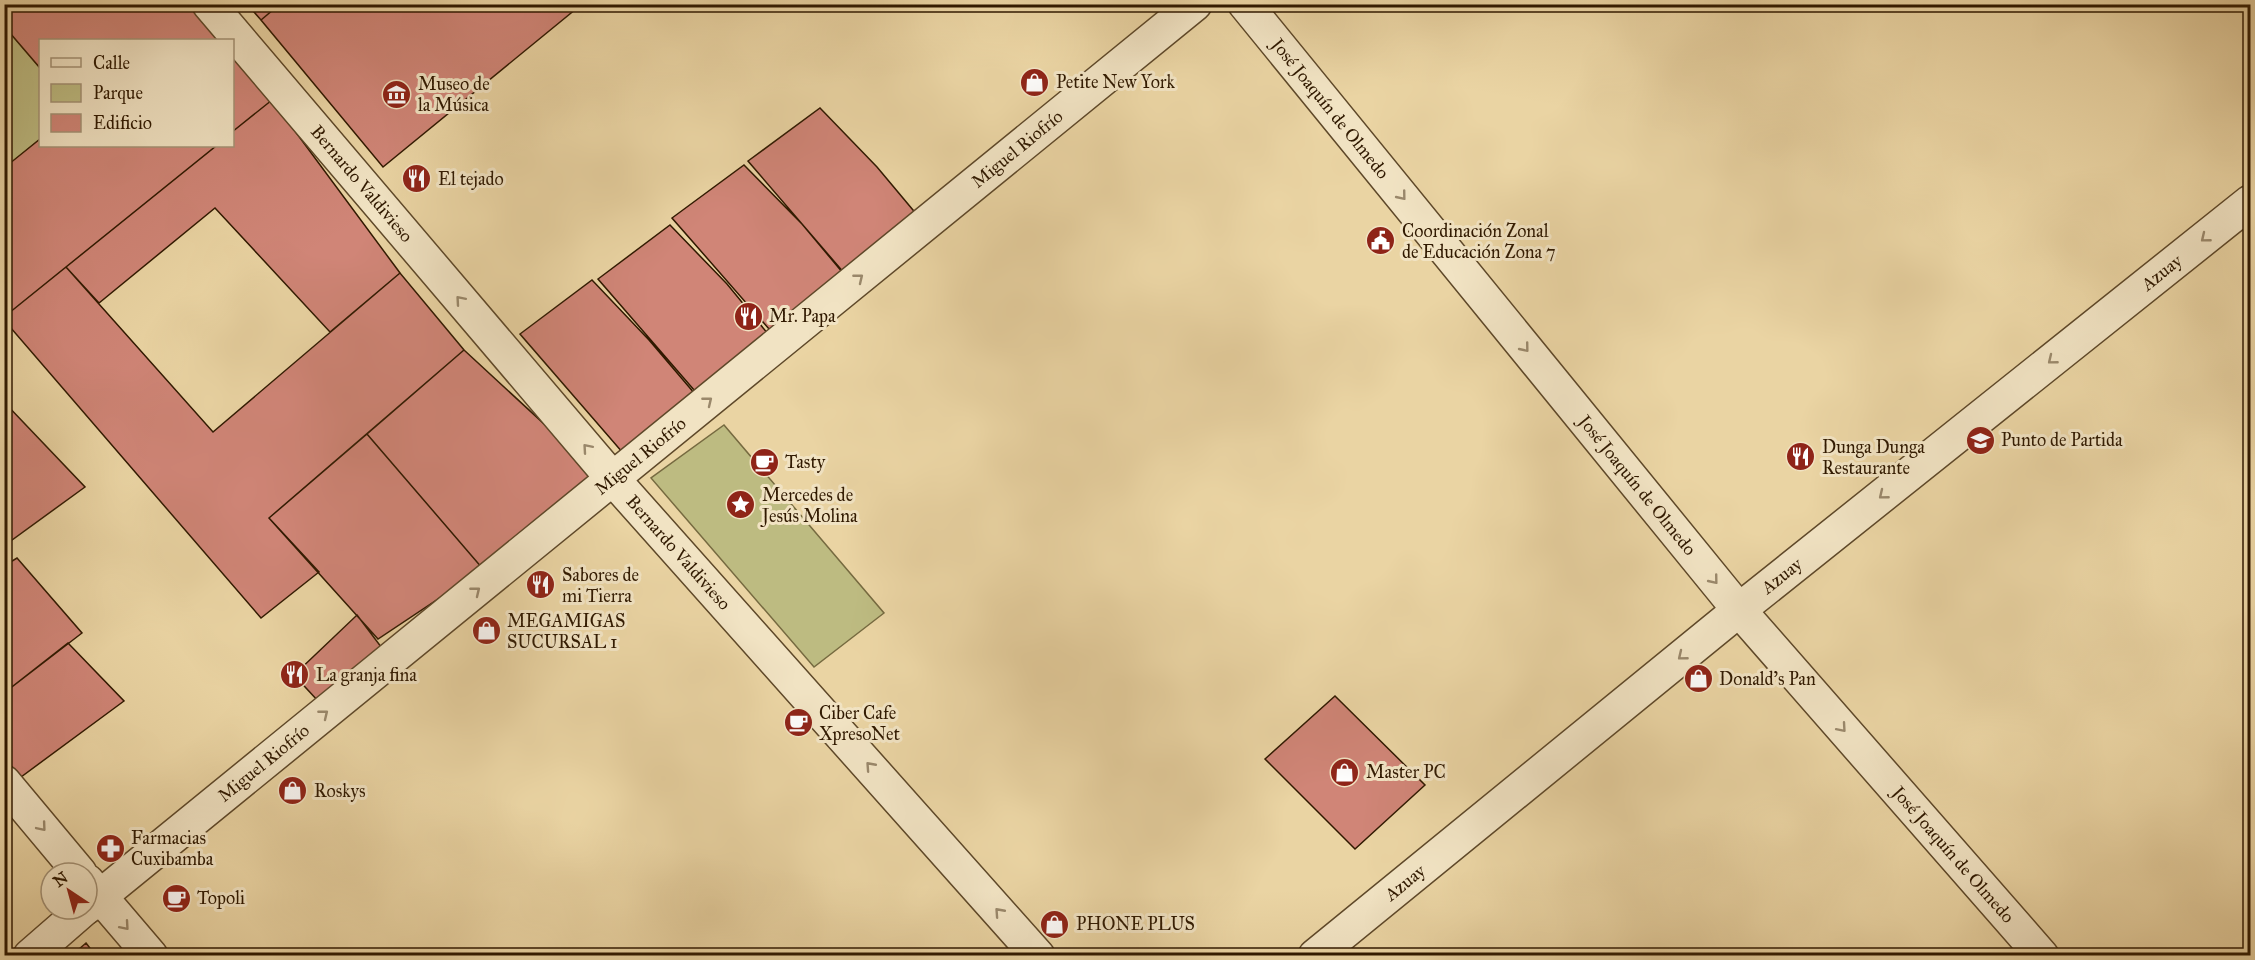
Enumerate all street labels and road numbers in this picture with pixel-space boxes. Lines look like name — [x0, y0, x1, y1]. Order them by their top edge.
street label: José Joaquín de Olmedo — [1265, 32, 1394, 183]
street label: Miguel Riofrío — [967, 105, 1067, 193]
street label: Bernardo Valdivieso — [306, 121, 418, 247]
street label: Azuay — [2136, 249, 2187, 296]
street label: José Joaquín de Olmedo — [1572, 409, 1701, 560]
street label: Miguel Riofrío — [590, 412, 691, 500]
street label: Bernardo Valdivieso — [622, 490, 735, 615]
street label: Azuay — [1756, 553, 1807, 599]
street label: Miguel Riofrío — [214, 719, 314, 807]
street label: José Joaquín de Olmedo — [1885, 780, 2019, 928]
street label: Azuay — [1379, 859, 1430, 906]

